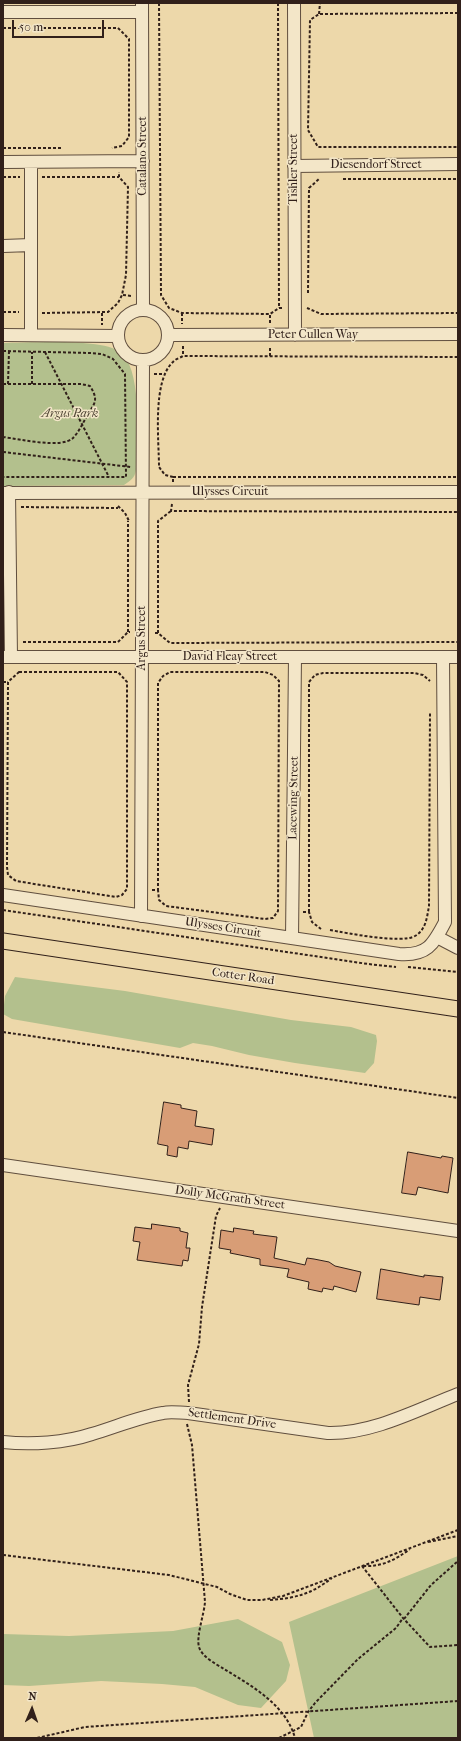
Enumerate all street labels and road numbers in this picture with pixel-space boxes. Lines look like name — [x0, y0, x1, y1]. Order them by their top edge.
street label: Catalano Street — [136, 116, 150, 196]
street label: Tishler Street — [287, 133, 301, 205]
street label: Diesendorf Street — [330, 158, 422, 172]
street label: Peter Cullen Way — [268, 328, 358, 342]
street label: Ulysses Circuit — [192, 485, 268, 499]
street label: Argus Street — [135, 606, 149, 670]
street label: David Fleay Street — [183, 650, 277, 664]
street label: Lacewing Street — [286, 756, 302, 840]
street label: Ulysses Circuit — [184, 915, 262, 941]
street label: Cotter Road — [211, 965, 275, 989]
street label: Dolly McGrath Street — [174, 1183, 286, 1213]
street label: Settlement Drive — [187, 1406, 277, 1432]

